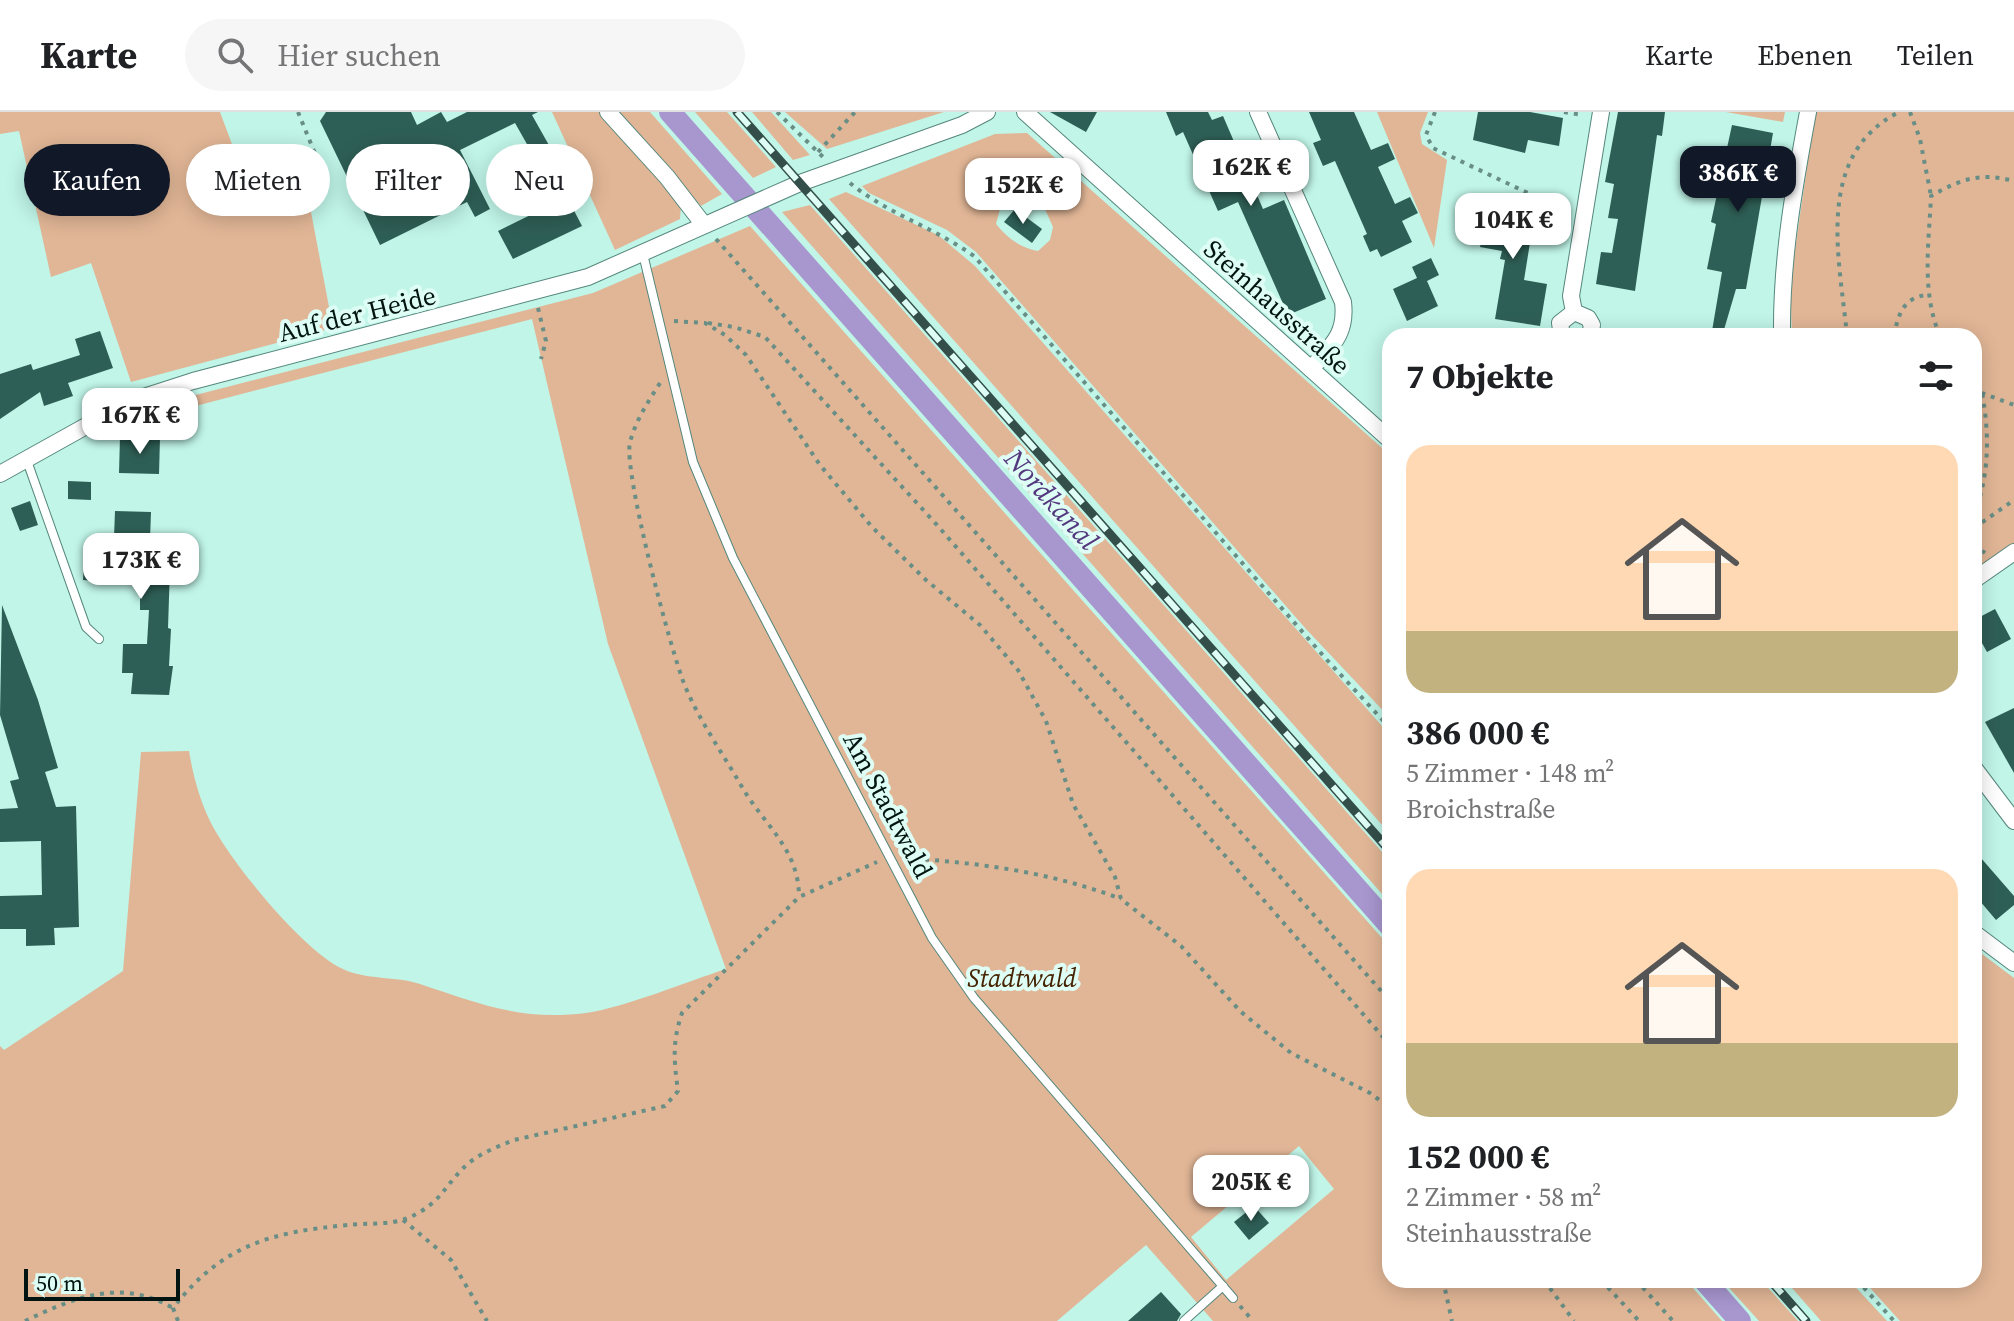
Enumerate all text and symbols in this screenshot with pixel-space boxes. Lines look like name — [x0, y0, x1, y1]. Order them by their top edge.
search box — [185, 19, 745, 91]
text: Karte — [40, 29, 137, 81]
icon: search — [213, 33, 257, 77]
text: Hier suchen — [277, 35, 441, 76]
text: Karte — [1645, 36, 1713, 74]
text: Ebenen — [1757, 36, 1853, 74]
text: Teilen — [1897, 36, 1974, 74]
pin: 162K € — [1186, 140, 1316, 208]
chip: Kaufen — [24, 144, 170, 216]
chip: Mieten — [186, 144, 330, 216]
chip: Filter — [346, 144, 470, 216]
chip: Neu — [486, 144, 593, 216]
pin: 386K € — [1673, 146, 1803, 214]
text: 162K € — [1211, 148, 1291, 184]
text: 386K € — [1698, 154, 1778, 190]
pin: 152K € — [958, 158, 1088, 226]
text: 152K € — [983, 166, 1063, 202]
pin: 104K € — [1448, 193, 1578, 261]
text: 104K € — [1473, 201, 1553, 237]
street label: Steinhausstraße — [1196, 231, 1358, 383]
street label: Auf der Heide — [274, 277, 440, 351]
text: 7 Objekte — [1406, 353, 1554, 399]
icon: filters — [1914, 354, 1958, 398]
pin: 167K € — [75, 388, 205, 456]
text: 167K € — [100, 396, 180, 432]
water label: Nordkanal — [996, 439, 1108, 558]
icon: home — [1610, 497, 1754, 641]
pin: 173K € — [76, 533, 206, 601]
text: 173K € — [101, 541, 181, 577]
text: 386 000 € — [1406, 709, 1550, 755]
street label: Am Stadtwald — [835, 726, 942, 884]
text: 5 Zimmer · 148 m² — [1406, 755, 1614, 791]
text: Broichstraße — [1406, 791, 1555, 827]
icon: home — [1610, 921, 1754, 1065]
park label: Stadtwald — [967, 960, 1077, 996]
text: 152 000 € — [1406, 1133, 1550, 1179]
pin: 205K € — [1186, 1155, 1316, 1223]
text: 205K € — [1211, 1163, 1291, 1199]
text: 2 Zimmer · 58 m² — [1406, 1179, 1601, 1215]
text: Steinhausstraße — [1406, 1215, 1592, 1251]
scale bar — [24, 1265, 180, 1301]
text: 50 m — [36, 1268, 83, 1298]

